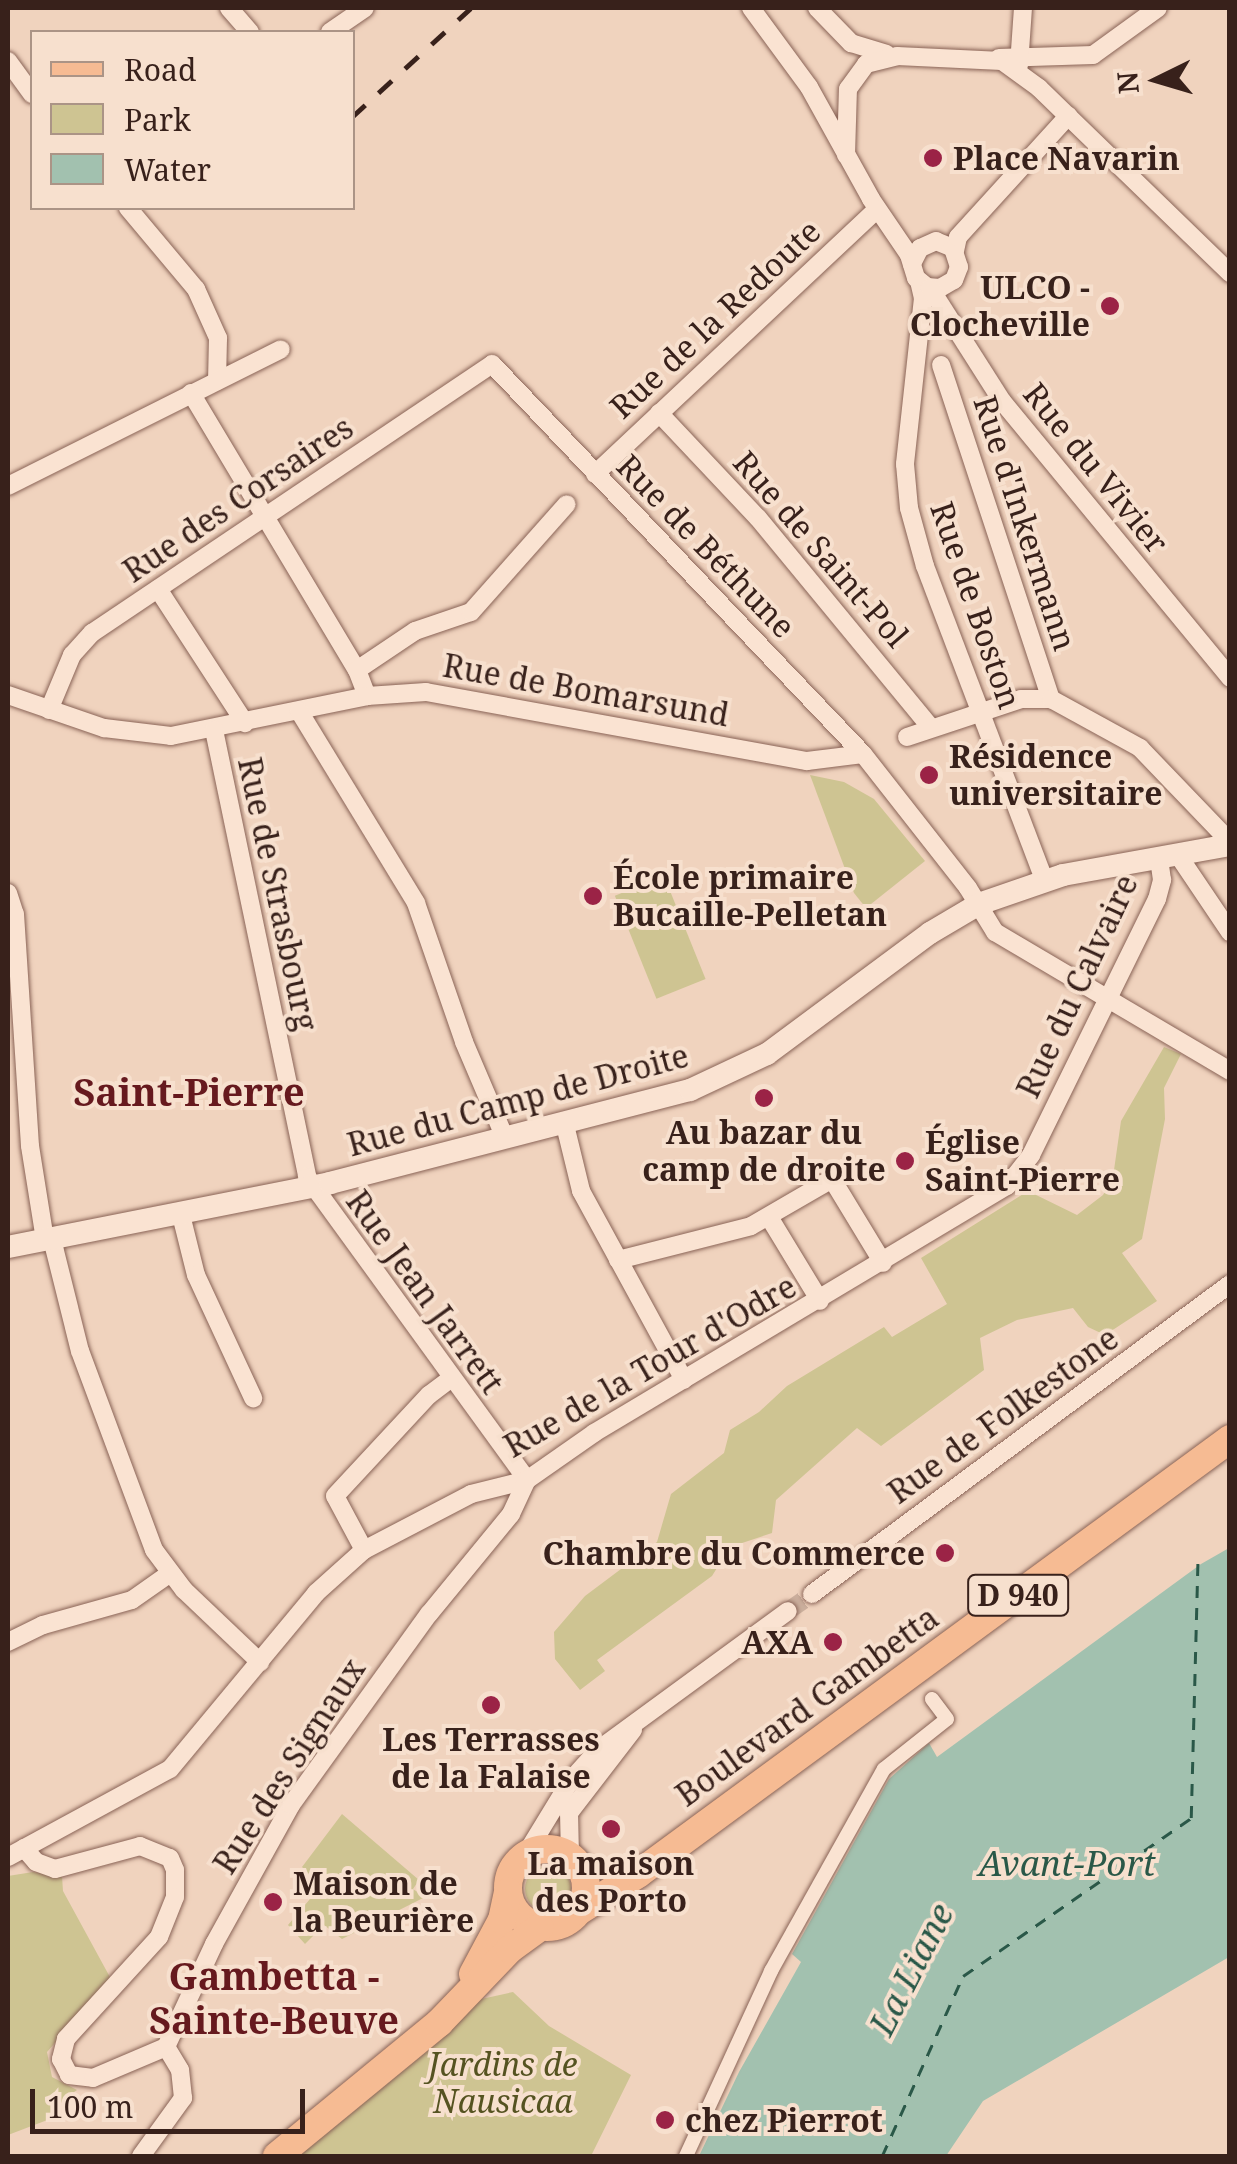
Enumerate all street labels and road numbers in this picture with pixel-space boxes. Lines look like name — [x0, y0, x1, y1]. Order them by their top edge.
street label: Rue de la Redoute — [602, 212, 828, 426]
street label: Rue du Vivier — [1016, 375, 1176, 561]
street label: Rue d'Inkermann — [966, 391, 1084, 655]
street label: Rue des Corsaires — [116, 408, 360, 590]
street label: Rue de Saint-Pol — [725, 443, 917, 655]
street label: Rue de Béthune — [609, 447, 803, 645]
street label: Rue de Boston — [923, 497, 1029, 713]
street label: Rue de Bomarsund — [440, 646, 732, 734]
street label: Rue de Strasbourg — [230, 754, 326, 1034]
street label: Rue du Calvaire — [1009, 868, 1145, 1104]
street label: Rue du Camp de Droite — [343, 1036, 693, 1164]
street label: Rue Jean Jarrett — [338, 1183, 512, 1401]
street label: Rue de la Tour d'Odre — [497, 1267, 803, 1465]
street label: Rue de Folkestone — [880, 1319, 1126, 1511]
road number: D 940 — [966, 1570, 1070, 1620]
street label: Boulevard Gambetta — [668, 1598, 946, 1814]
street label: Rue des Signaux — [205, 1651, 373, 1881]

